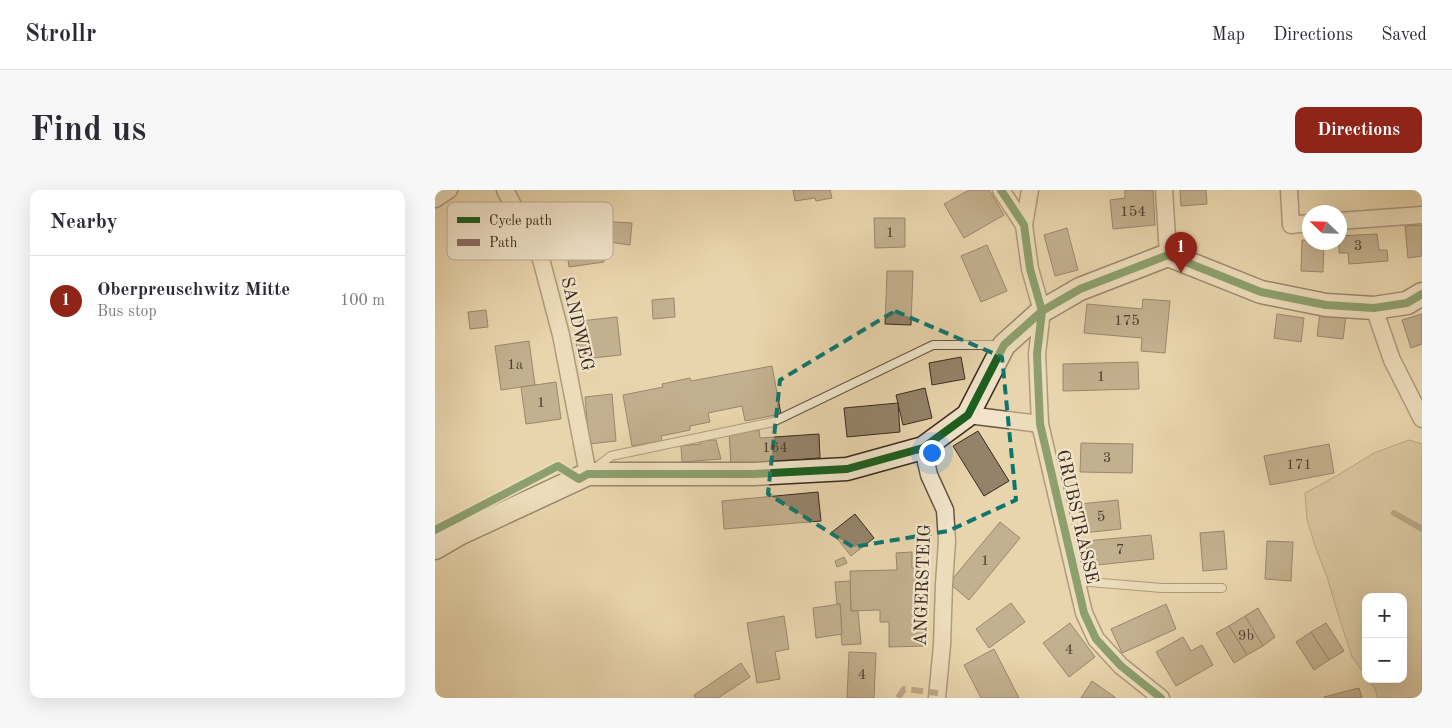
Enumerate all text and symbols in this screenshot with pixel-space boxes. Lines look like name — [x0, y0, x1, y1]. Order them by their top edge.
text: Strollr — [25, 23, 96, 47]
text: Map — [1212, 26, 1245, 44]
text: Directions — [1273, 26, 1353, 44]
text: Saved — [1381, 26, 1427, 44]
button: Directions — [1295, 107, 1422, 153]
text: Find us — [30, 113, 146, 148]
legend — [447, 202, 613, 260]
house number: 154 — [1120, 205, 1146, 220]
north arrow — [1302, 205, 1347, 250]
text: Nearby — [50, 212, 118, 233]
text: Cycle path — [489, 214, 552, 228]
house number: 1 — [886, 226, 894, 241]
pin: 1 — [1165, 232, 1197, 273]
text: Path — [489, 236, 518, 250]
house number: 3 — [1354, 239, 1362, 254]
street label: SANDWEG — [557, 275, 597, 373]
text: Oberpreuschwitz Mitte — [97, 281, 290, 300]
text: 1 — [61, 293, 71, 309]
text: 100 m — [340, 293, 385, 309]
text: Bus stop — [97, 304, 157, 320]
house number: 175 — [1114, 314, 1140, 329]
house number: 1a — [507, 358, 524, 373]
house number: 1 — [1097, 370, 1105, 385]
house number: 1 — [537, 396, 545, 411]
your location — [919, 440, 945, 466]
house number: 164 — [762, 441, 788, 456]
street label: GRUBSTRASSE — [1053, 448, 1101, 586]
house number: 3 — [1103, 451, 1111, 466]
house number: 171 — [1286, 458, 1312, 473]
house number: 5 — [1097, 510, 1105, 525]
street label: ANGERSTEIG — [912, 524, 934, 646]
house number: 7 — [1116, 543, 1124, 558]
house number: 1 — [981, 554, 989, 569]
map controls — [1362, 593, 1407, 683]
button: + — [1362, 593, 1407, 638]
house number: 9b — [1238, 629, 1254, 644]
button: − — [1362, 638, 1407, 683]
house number: 4 — [1065, 643, 1073, 658]
house number: 4 — [858, 668, 866, 683]

